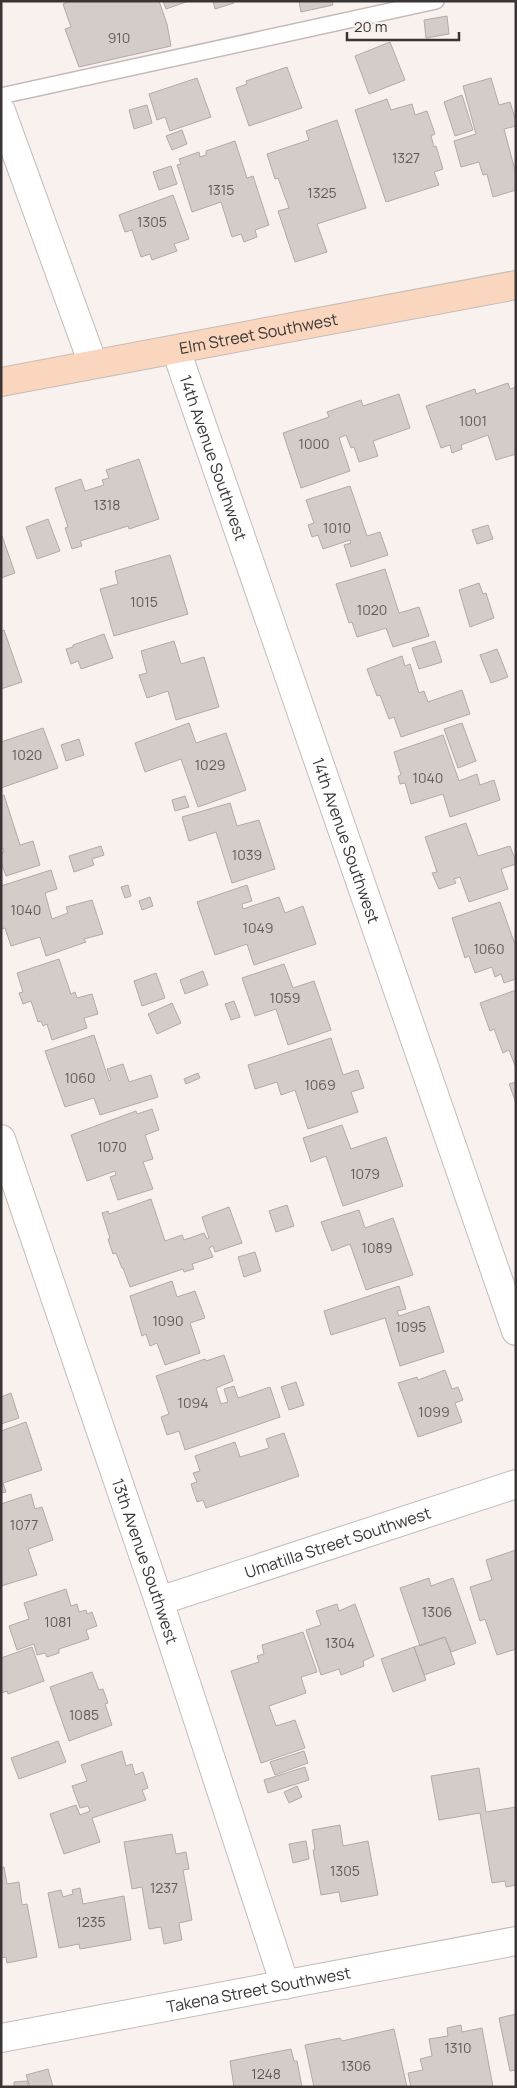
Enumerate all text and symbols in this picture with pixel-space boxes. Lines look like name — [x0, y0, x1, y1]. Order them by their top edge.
scale bar — [347, 10, 460, 42]
text: 20 m — [354, 16, 387, 37]
house number: 910 — [108, 28, 130, 47]
house number: 1327 — [392, 148, 420, 167]
house number: 1315 — [208, 180, 234, 199]
house number: 1325 — [307, 183, 337, 202]
house number: 1305 — [137, 212, 167, 231]
street label: Elm Street Southwest — [177, 308, 340, 359]
street label: 14th Avenue Southwest — [174, 372, 252, 543]
house number: 1001 — [459, 411, 487, 430]
house number: 1000 — [298, 434, 330, 453]
house number: 1318 — [94, 495, 120, 514]
house number: 1010 — [323, 518, 351, 537]
house number: 1015 — [130, 592, 158, 611]
house number: 1020 — [357, 600, 387, 619]
house number: 1020 — [12, 745, 42, 764]
house number: 1029 — [195, 755, 225, 774]
street label: 14th Avenue Southwest — [307, 755, 385, 926]
house number: 1040 — [413, 768, 443, 787]
house number: 1039 — [232, 845, 262, 864]
house number: 1040 — [11, 900, 41, 919]
house number: 1049 — [243, 918, 273, 937]
house number: 1060 — [473, 939, 505, 958]
house number: 1059 — [270, 988, 300, 1007]
house number: 1060 — [64, 1068, 96, 1087]
house number: 1069 — [304, 1075, 336, 1094]
house number: 1070 — [97, 1137, 127, 1156]
house number: 1079 — [350, 1164, 380, 1183]
house number: 1089 — [362, 1238, 392, 1257]
house number: 1090 — [152, 1311, 184, 1330]
house number: 1095 — [396, 1317, 426, 1336]
house number: 1094 — [178, 1393, 208, 1412]
house number: 1099 — [418, 1402, 450, 1421]
street label: 13th Avenue Southwest — [107, 1475, 183, 1647]
street label: Umatilla Street Southwest — [242, 1502, 434, 1583]
house number: 1077 — [10, 1515, 38, 1534]
house number: 1306 — [422, 1602, 452, 1621]
house number: 1081 — [44, 1612, 72, 1631]
house number: 1304 — [325, 1633, 355, 1652]
house number: 1085 — [69, 1705, 99, 1724]
house number: 1305 — [330, 1861, 360, 1880]
house number: 1237 — [150, 1878, 178, 1897]
house number: 1235 — [76, 1912, 106, 1931]
street label: Takena Street Southwest — [165, 1961, 352, 2018]
house number: 1310 — [444, 2038, 472, 2057]
house number: 1306 — [341, 2056, 371, 2075]
house number: 1248 — [251, 2064, 281, 2083]

